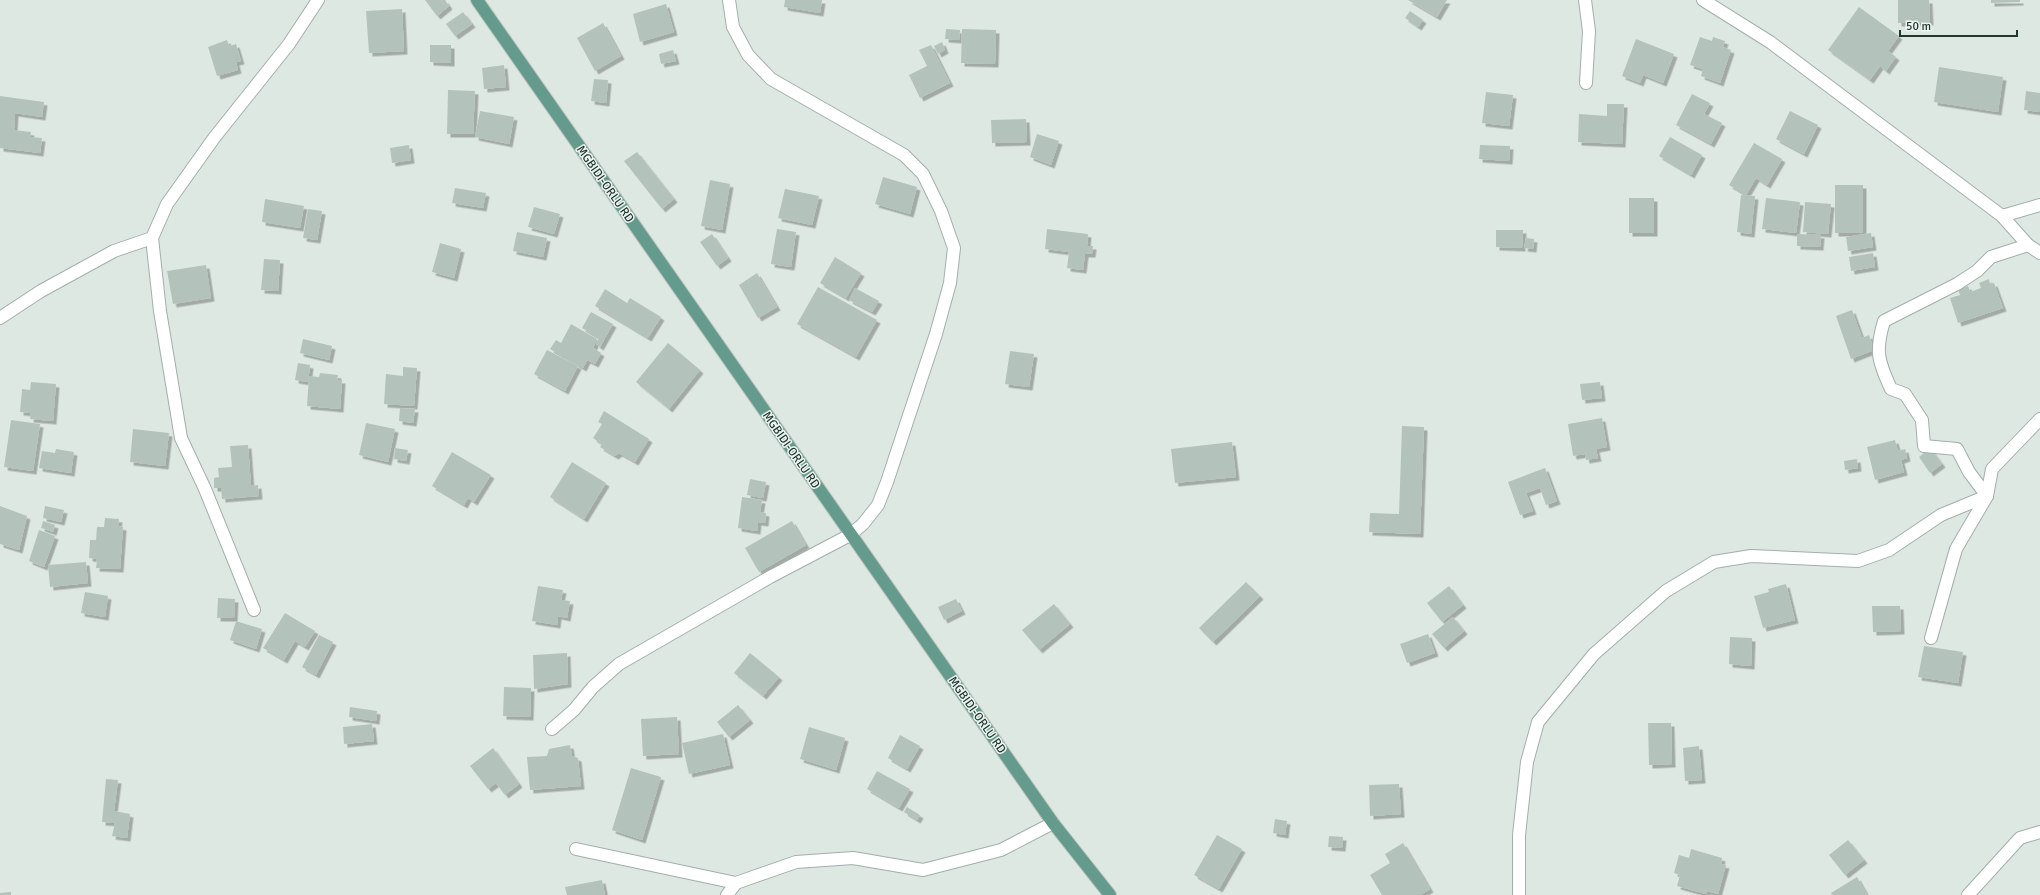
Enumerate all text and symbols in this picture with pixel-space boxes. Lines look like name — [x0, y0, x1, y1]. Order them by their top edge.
scale bar — [1900, 12, 2017, 38]
text: 50 m — [1906, 19, 1931, 34]
street label: MGBIDI-ORLU RD — [573, 143, 637, 225]
street label: MGBIDI-ORLU RD — [759, 409, 823, 491]
street label: MGBIDI-ORLU RD — [945, 674, 1009, 756]

